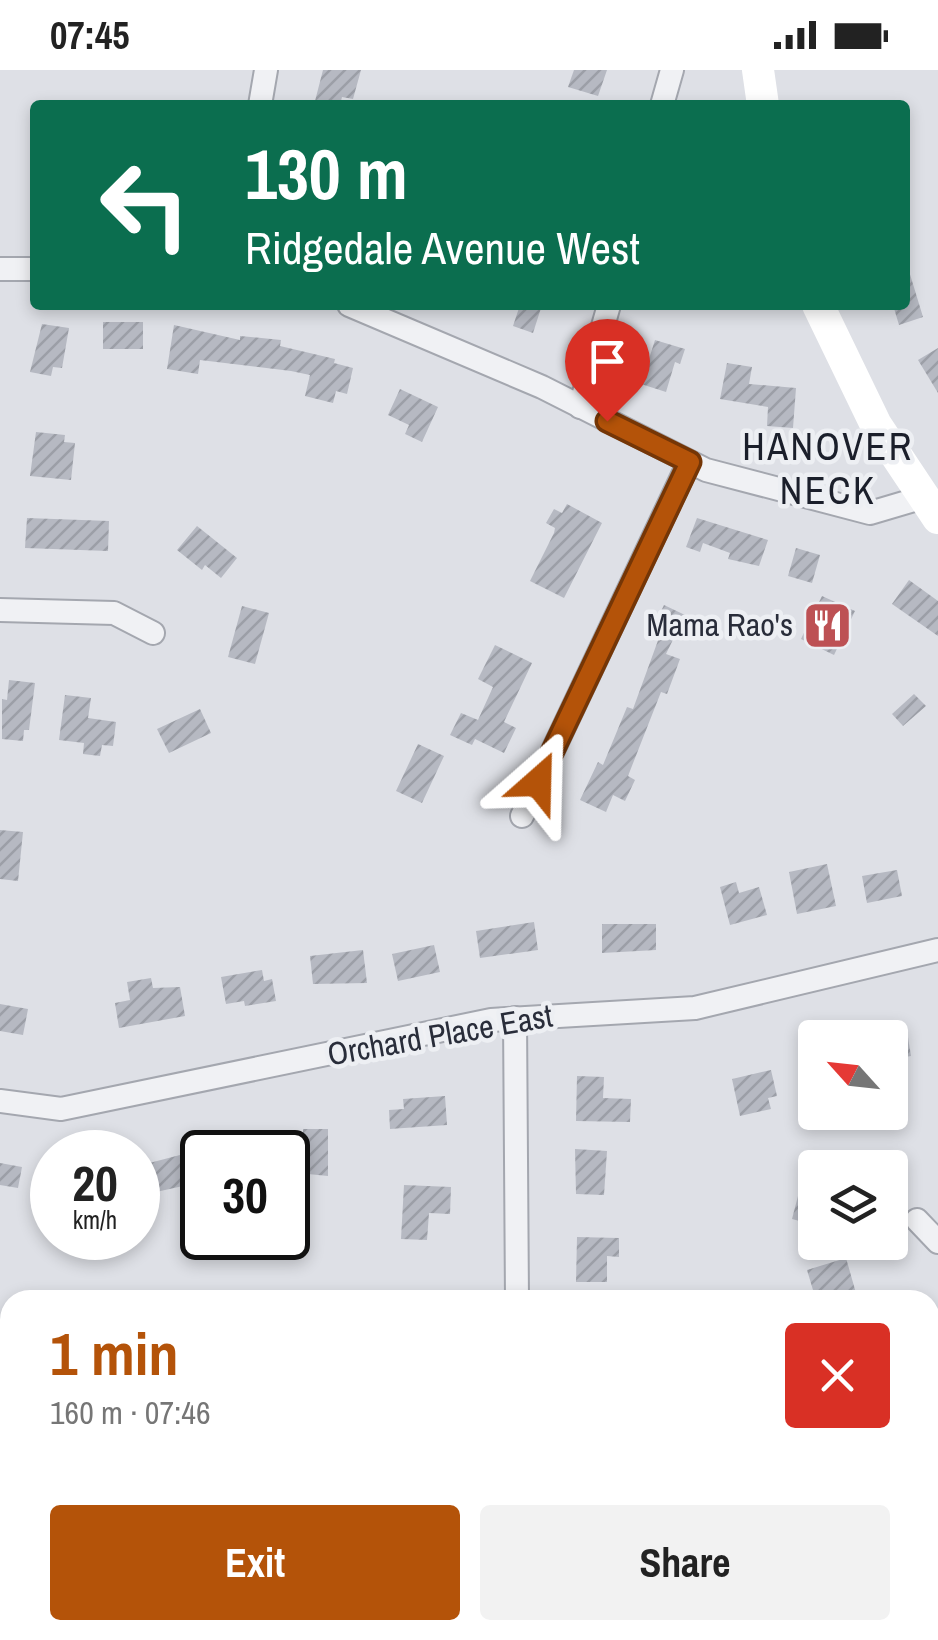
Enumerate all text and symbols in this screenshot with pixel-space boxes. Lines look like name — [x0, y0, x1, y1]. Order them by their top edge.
text: 07:45 — [50, 10, 130, 61]
text: 130 m — [245, 127, 408, 221]
icon: left — [80, 140, 210, 270]
text: Ridgedale Avenue West — [245, 217, 640, 278]
pin — [565, 319, 650, 422]
icon: arrive — [580, 334, 635, 389]
district label: HANOVER NECK — [742, 421, 914, 516]
restaurant icon: Mama Rao's — [802, 599, 854, 651]
place label: Mama Rao's — [647, 603, 793, 646]
position arrow — [486, 730, 590, 834]
street label: Orchard Place East — [324, 994, 556, 1075]
north arrow — [798, 1020, 908, 1130]
map controls — [798, 1020, 908, 1260]
speed limit sign: 30 — [180, 1130, 310, 1260]
text: 20 — [72, 1149, 118, 1217]
button: layers — [798, 1150, 908, 1260]
text: km/h — [73, 1203, 117, 1237]
text: 1 min — [50, 1313, 179, 1394]
button: close — [785, 1323, 890, 1428]
text: 160 m · 07:46 — [50, 1391, 210, 1434]
button: Exit — [50, 1505, 460, 1620]
button: Share — [480, 1505, 890, 1620]

